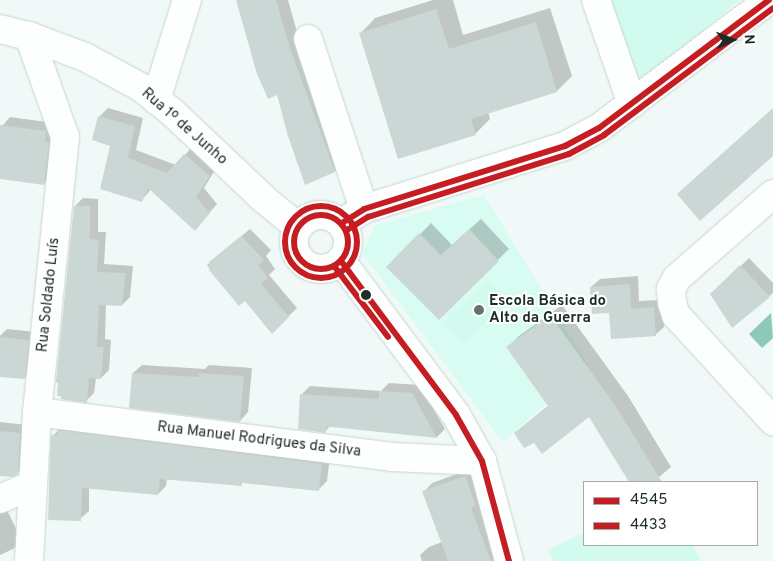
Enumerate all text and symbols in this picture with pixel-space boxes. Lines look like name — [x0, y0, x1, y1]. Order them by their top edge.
north arrow — [708, 15, 758, 65]
text: N — [740, 34, 757, 45]
street label: Rua 1º de Junho — [137, 85, 231, 169]
street label: Rua Soldado Luís — [34, 237, 64, 353]
unlabelled marker — [361, 290, 371, 300]
place label: Escola Básica do Alto da Guerra — [489, 292, 606, 327]
marker: Escola Básica do Alto da Guerra — [473, 304, 485, 316]
street label: Rua Manuel Rodrigues da Silva — [156, 419, 362, 461]
legend — [583, 481, 758, 546]
text: 4545 — [630, 491, 668, 510]
text: 4433 — [630, 516, 667, 535]

